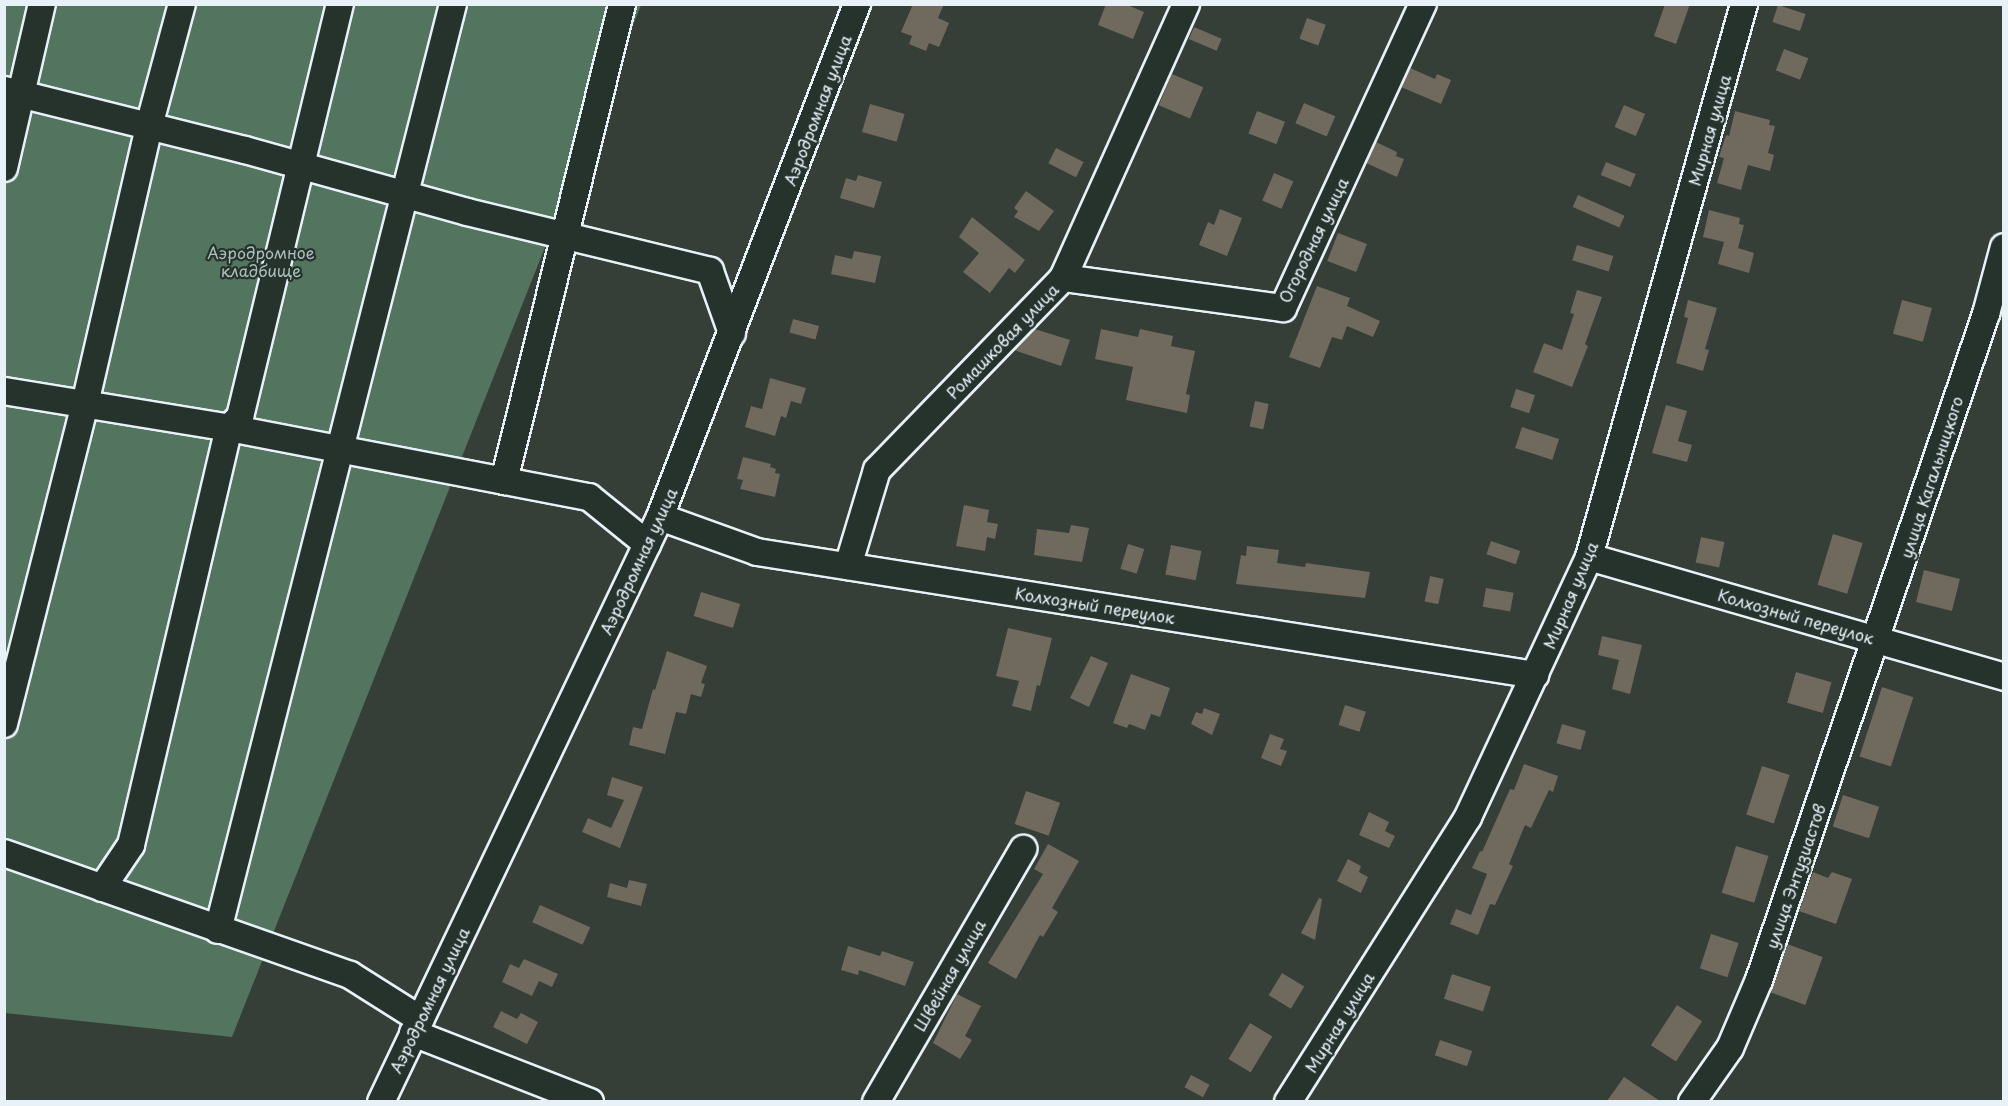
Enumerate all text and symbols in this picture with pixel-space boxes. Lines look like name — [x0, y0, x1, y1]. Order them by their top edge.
street label: Аэродромная улица — [779, 32, 855, 188]
street label: Мирная улица — [1684, 72, 1734, 188]
street label: Огородная улица — [1274, 174, 1352, 306]
park label: Аэродромное кладбище — [207, 242, 315, 280]
street label: Ромашковая улица — [942, 279, 1062, 403]
street label: улица Кагальницкого — [1896, 394, 1966, 560]
street label: Аэродромная улица — [595, 484, 681, 638]
street label: Мирная улица — [1539, 538, 1601, 652]
street label: Колхозный переулок — [1014, 583, 1176, 627]
street label: Колхозный переулок — [1716, 585, 1876, 647]
street label: улица Энтузиастов — [1761, 801, 1829, 951]
street label: Швейная улица — [909, 915, 989, 1035]
street label: Аэродромная улица — [385, 924, 473, 1076]
street label: Мирная улица — [1300, 968, 1378, 1076]

